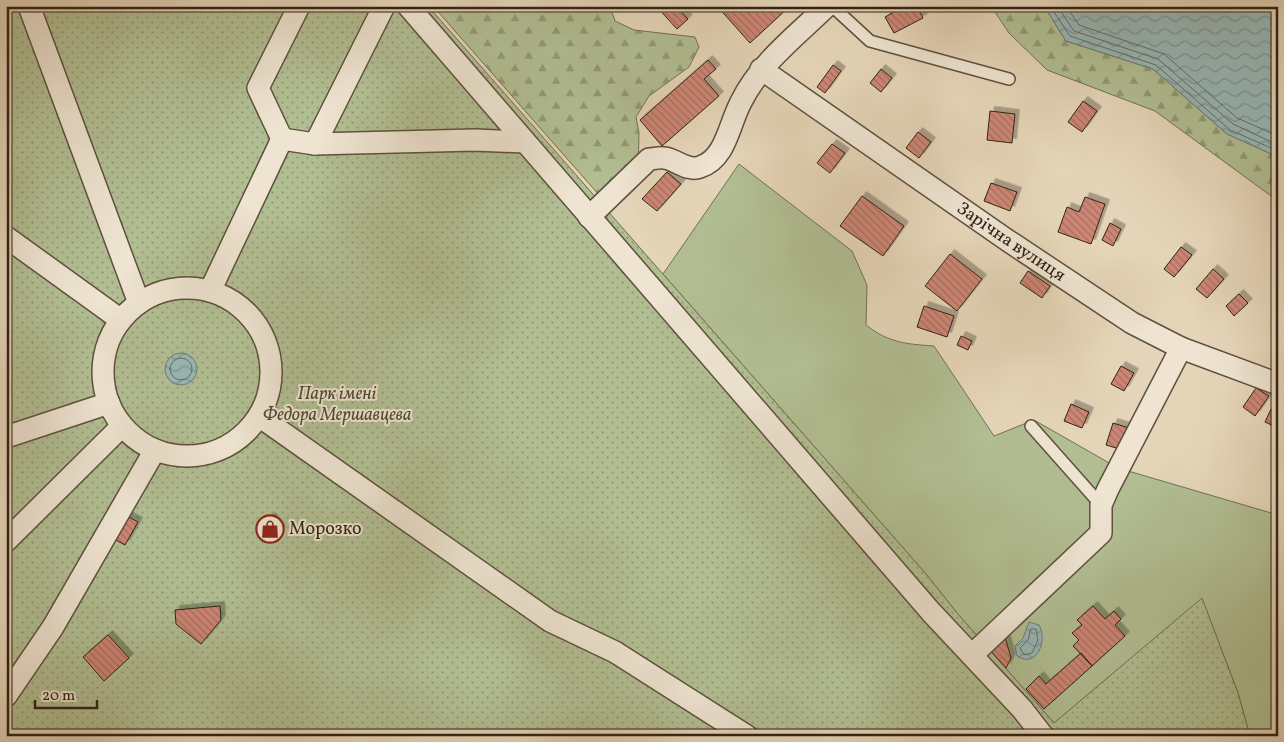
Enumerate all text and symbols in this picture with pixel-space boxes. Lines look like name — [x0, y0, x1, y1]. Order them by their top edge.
street label: Зарічна вулиця — [951, 196, 1070, 288]
park label: Парк імені Федора Мершавцева — [263, 382, 411, 428]
shop icon: Морозко — [255, 514, 285, 544]
place label: Морозко — [289, 517, 362, 542]
scale bar — [35, 677, 98, 709]
text: 20 m — [42, 686, 75, 707]

